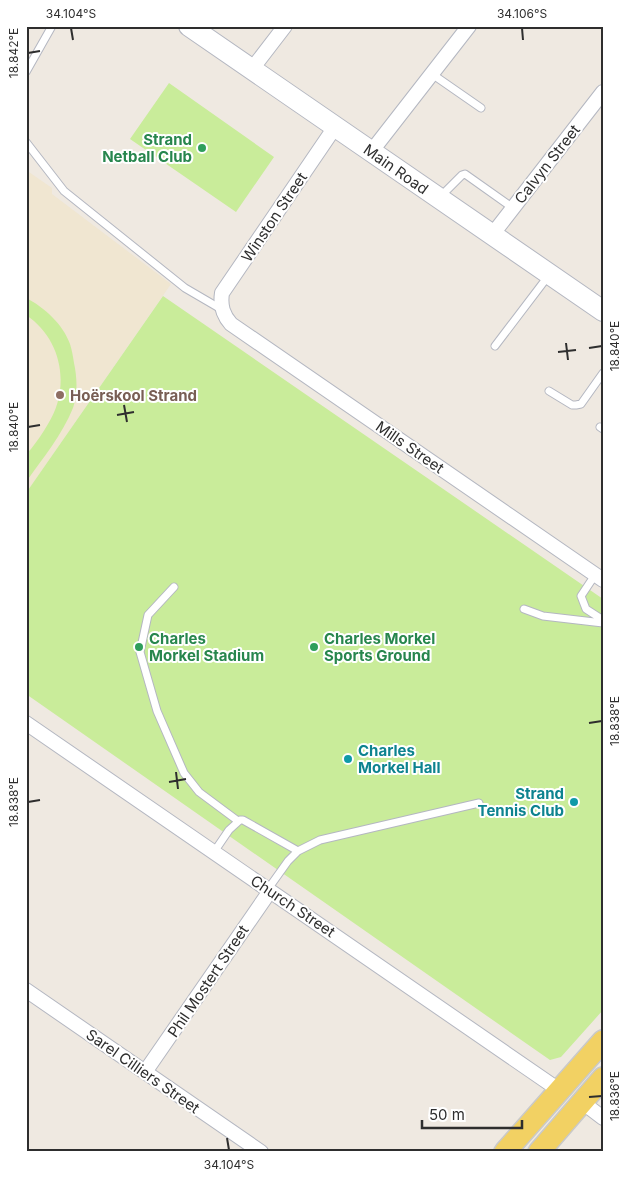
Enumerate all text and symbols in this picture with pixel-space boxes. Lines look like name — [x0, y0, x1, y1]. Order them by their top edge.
text: 34.104°S — [46, 6, 96, 21]
text: 34.106°S — [497, 6, 547, 21]
text: 18.842°E — [6, 28, 21, 78]
street label: Calvyn Street — [510, 121, 584, 207]
place label: Strand Netball Club — [102, 130, 192, 166]
street label: Main Road — [360, 140, 432, 198]
marker: Strand Netball Club — [196, 142, 208, 154]
street label: Winston Street — [237, 168, 311, 266]
text: 18.840°E — [607, 321, 622, 371]
place label: Hoërskool Strand — [70, 386, 197, 405]
marker: Hoërskool Strand — [54, 389, 66, 401]
text: 18.840°E — [6, 402, 21, 452]
street label: Mills Street — [372, 417, 448, 477]
place label: Charles Morkel Stadium — [149, 629, 264, 665]
place label: Charles Morkel Sports Ground — [324, 629, 435, 665]
marker: Charles Morkel Stadium — [133, 641, 145, 653]
marker: Charles Morkel Sports Ground — [308, 641, 320, 653]
text: 18.838°E — [607, 696, 622, 746]
place label: Charles Morkel Hall — [358, 741, 440, 777]
marker: Charles Morkel Hall — [342, 753, 354, 765]
text: 18.838°E — [6, 777, 21, 827]
place label: Strand Tennis Club — [478, 784, 564, 820]
marker: Strand Tennis Club — [568, 796, 580, 808]
street label: Church Street — [247, 871, 339, 941]
street label: Phil Mostert Street — [163, 921, 253, 1041]
street label: Sarel Cilliers Street — [83, 1025, 204, 1117]
text: 18.836°E — [607, 1071, 622, 1121]
scale bar — [422, 1098, 522, 1130]
text: 50 m — [429, 1105, 465, 1124]
text: 34.104°S — [204, 1157, 254, 1172]

